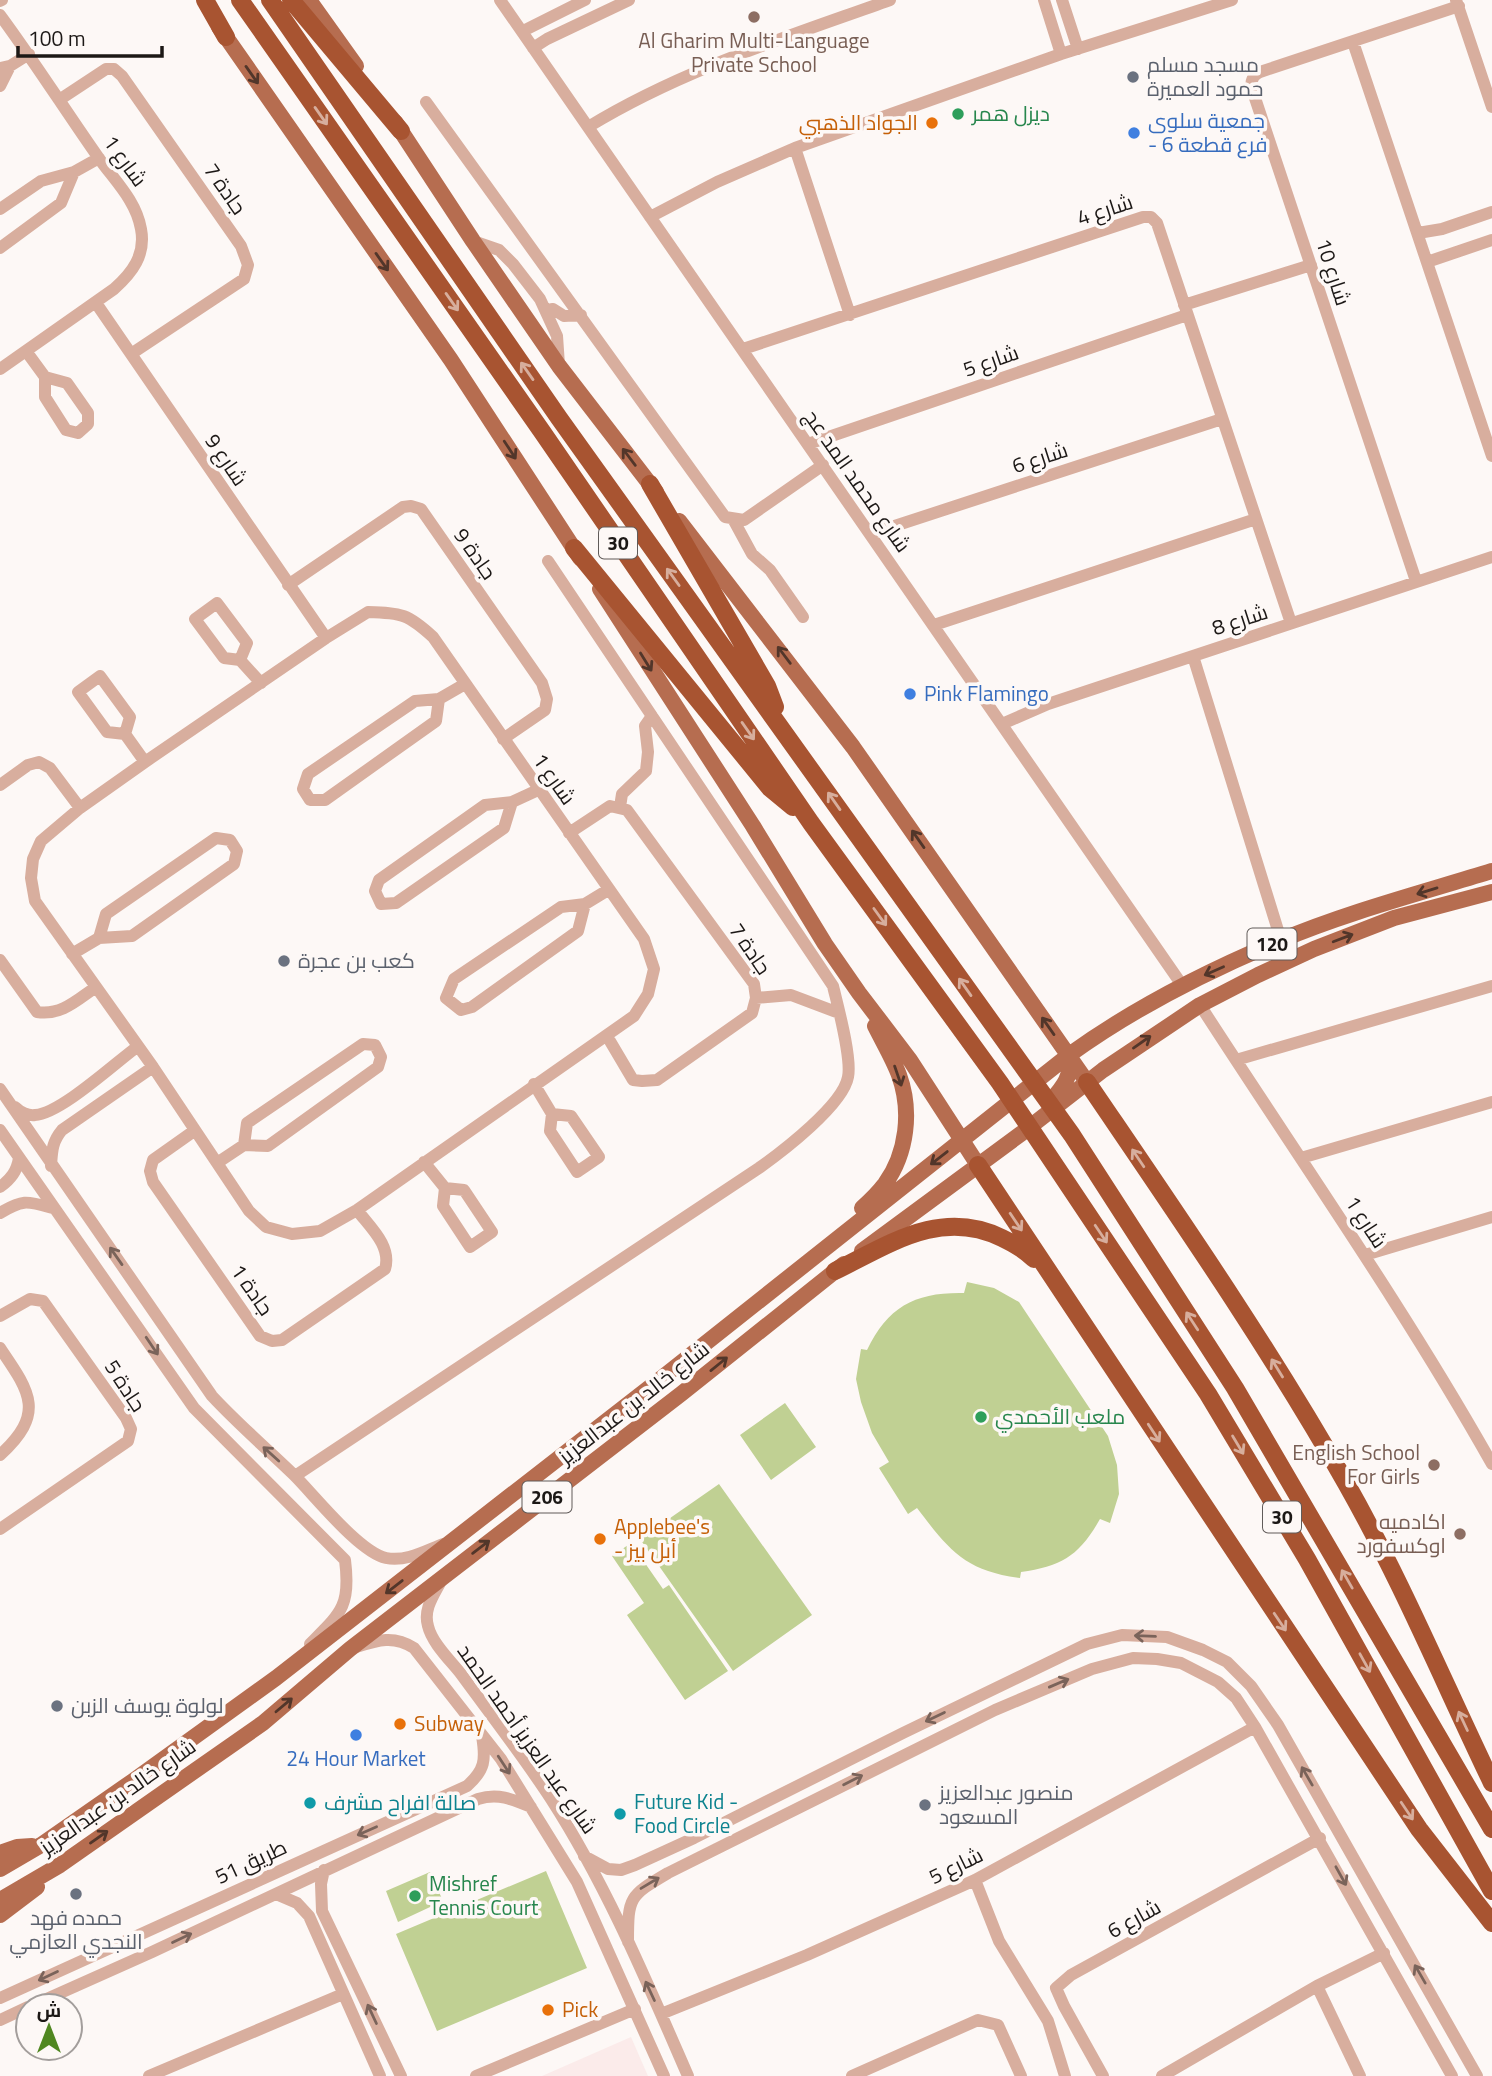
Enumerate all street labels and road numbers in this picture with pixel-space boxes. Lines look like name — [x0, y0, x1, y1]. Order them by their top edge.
street label: شارع 1 — [96, 128, 156, 193]
street label: جادة 7 — [196, 156, 255, 221]
street label: شارع 4 — [1073, 185, 1137, 233]
street label: شارع 10 — [1308, 234, 1360, 309]
street label: شارع 5 — [958, 336, 1023, 384]
street label: شارع محمد المد عج — [796, 402, 919, 559]
street label: شارع 9 — [198, 427, 256, 492]
street label: شارع 6 — [1008, 433, 1072, 481]
street label: جادة 9 — [446, 521, 505, 586]
road number: 30 — [599, 528, 637, 558]
street label: شارع 8 — [1208, 595, 1272, 643]
street label: شارع 1 — [525, 746, 584, 811]
street label: جادة 7 — [722, 916, 780, 981]
road number: 120 — [1248, 928, 1296, 960]
street label: شارع 1 — [1338, 1189, 1396, 1254]
street label: جادة 1 — [223, 1257, 282, 1322]
street label: شارع خالد بن عبدالعزيز — [550, 1333, 716, 1472]
street label: جادة 5 — [97, 1353, 155, 1418]
road number: 206 — [522, 1482, 572, 1512]
road number: 30 — [1263, 1502, 1301, 1532]
street label: شارع عبد العزيز أحمد الحمد — [450, 1637, 606, 1840]
street label: شارع خالد بن عبدالعزيز — [32, 1730, 202, 1863]
street label: طريق 51 — [209, 1831, 292, 1892]
street label: شارع 5 — [923, 1838, 988, 1892]
street label: شارع 6 — [1101, 1890, 1166, 1946]

